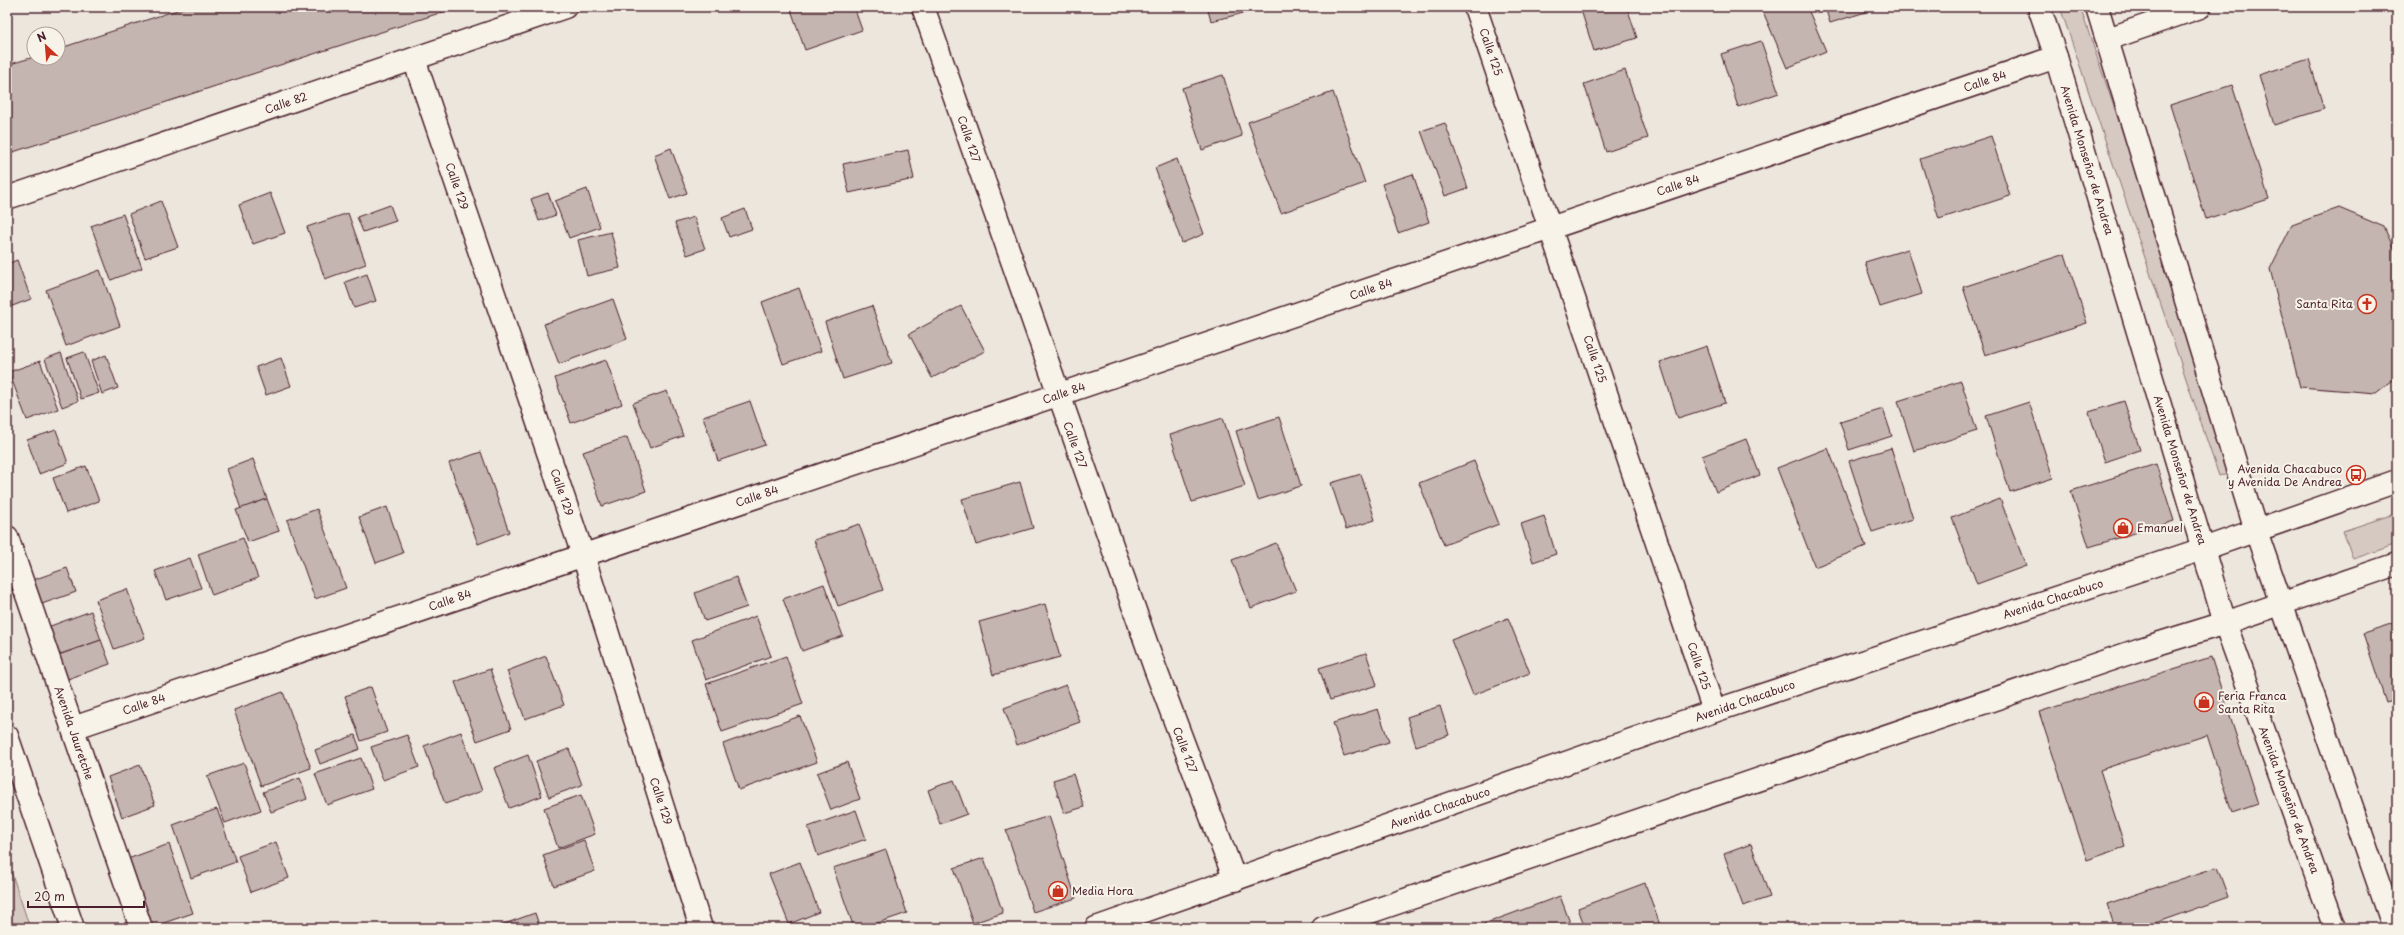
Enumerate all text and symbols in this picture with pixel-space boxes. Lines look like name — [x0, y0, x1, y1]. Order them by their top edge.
north arrow — [26, 26, 66, 66]
street label: Calle 125 — [1475, 26, 1508, 78]
text: N — [34, 27, 49, 46]
street label: Calle 84 — [1961, 65, 2009, 96]
street label: Avenida Monseñor de Andrea — [2057, 83, 2118, 237]
street label: Calle 82 — [262, 87, 309, 118]
street label: Calle 127 — [954, 113, 985, 165]
street label: Calle 129 — [441, 160, 473, 212]
street label: Calle 84 — [1654, 169, 1702, 200]
street label: Calle 84 — [1347, 273, 1395, 304]
church icon: Santa Rita — [2356, 293, 2378, 315]
place label: Santa Rita — [2296, 295, 2353, 312]
street label: Calle 125 — [1579, 333, 1612, 385]
street label: Calle 84 — [1040, 377, 1088, 408]
street label: Avenida Monseñor de Andrea — [2150, 393, 2211, 547]
street label: Calle 127 — [1059, 419, 1092, 471]
place label: Avenida Chacabuco y Avenida De Andrea — [2228, 460, 2342, 490]
bus stop icon: Avenida Chacabuco y Avenida De Andrea — [2345, 464, 2367, 486]
street label: Calle 129 — [546, 466, 578, 518]
street label: Calle 84 — [733, 480, 781, 511]
shop icon: Emanuel — [2112, 517, 2134, 539]
place label: Emanuel — [2137, 519, 2183, 536]
street label: Avenida Chacabuco — [2000, 574, 2105, 623]
street label: Calle 84 — [426, 584, 474, 615]
street label: Calle 125 — [1683, 640, 1716, 692]
street label: Avenida Chacabuco — [1693, 675, 1797, 726]
street label: Avenida Jauretche — [50, 684, 99, 782]
place label: Feria Franca Santa Rita — [2218, 687, 2287, 717]
street label: Calle 84 — [120, 688, 168, 719]
shop icon: Feria Franca Santa Rita — [2193, 691, 2215, 713]
street label: Calle 127 — [1169, 724, 1202, 776]
street label: Avenida Monseñor de Andrea — [2255, 724, 2324, 876]
street label: Calle 129 — [646, 775, 677, 827]
street label: Avenida Chacabuco — [1388, 782, 1492, 833]
shop icon: Media Hora — [1047, 880, 1069, 902]
place label: Media Hora — [1072, 882, 1134, 899]
scale bar — [28, 883, 144, 909]
text: 20 m — [34, 887, 65, 905]

